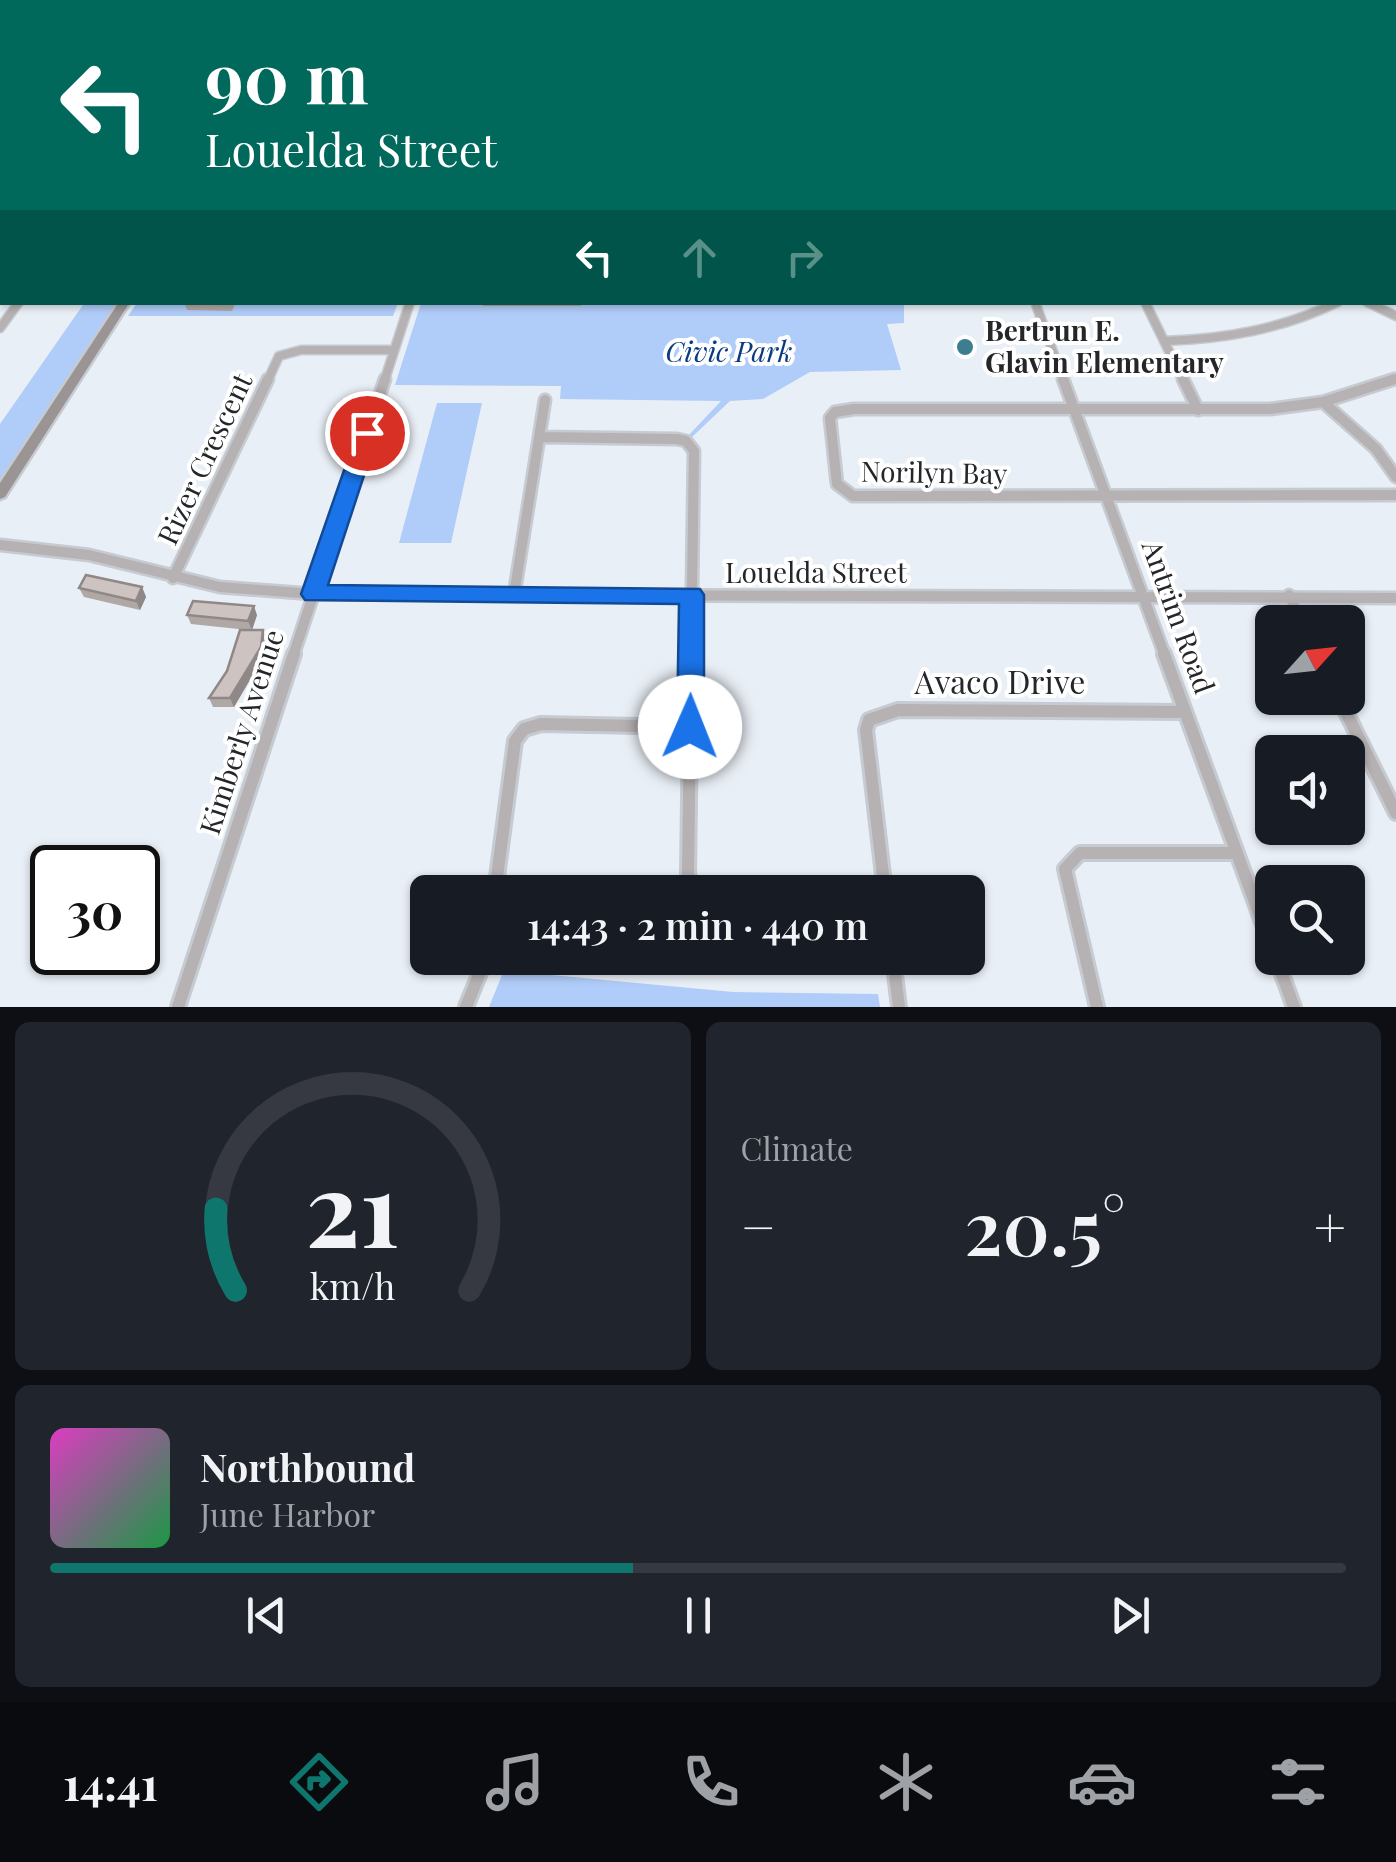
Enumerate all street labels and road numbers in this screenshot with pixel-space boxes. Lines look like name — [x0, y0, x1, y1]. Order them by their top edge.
street label: Rizer Crescent — [148, 366, 260, 550]
street label: Norilyn Bay — [861, 452, 1008, 491]
street label: Antrim Road — [1134, 534, 1224, 698]
street label: Louelda Street — [725, 553, 908, 590]
street label: Kimberly Avenue — [190, 625, 291, 839]
street label: Avaco Drive — [914, 659, 1085, 702]

